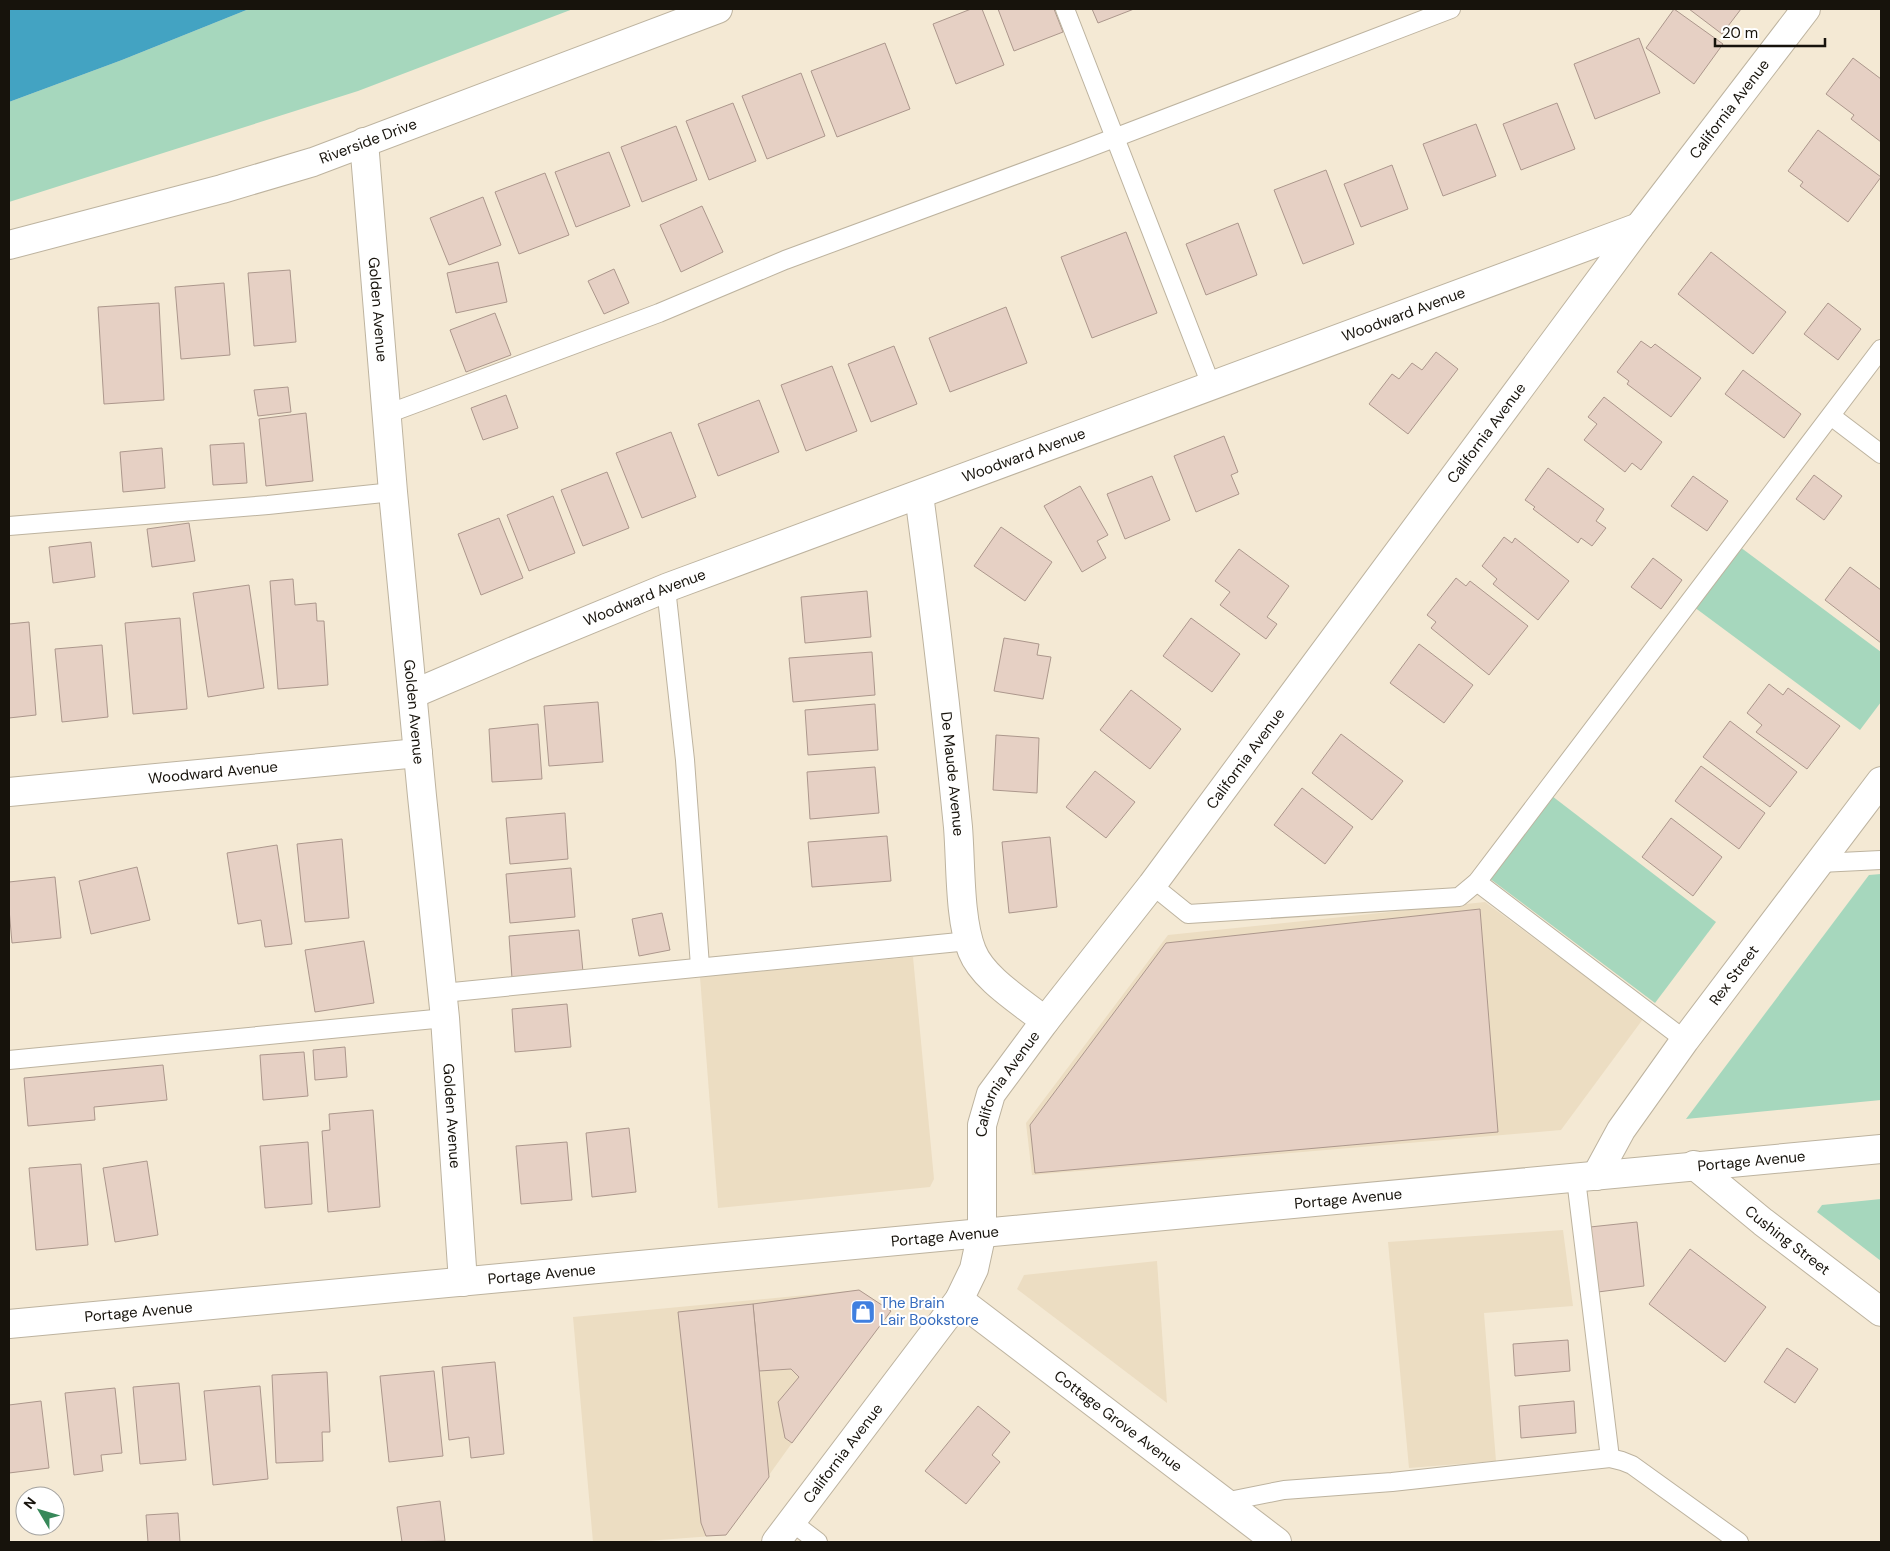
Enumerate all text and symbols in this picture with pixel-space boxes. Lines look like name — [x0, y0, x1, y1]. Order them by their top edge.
scale bar — [1715, 15, 1825, 47]
text: 20 m — [1722, 23, 1758, 43]
street label: California Avenue — [1685, 55, 1774, 163]
street label: Riverside Drive — [316, 114, 420, 169]
street label: Golden Avenue — [364, 256, 392, 363]
street label: Woodward Avenue — [1339, 282, 1468, 346]
street label: California Avenue — [1443, 379, 1530, 488]
street label: Woodward Avenue — [959, 423, 1088, 487]
street label: Woodward Avenue — [581, 564, 709, 631]
street label: Golden Avenue — [399, 658, 429, 765]
street label: California Avenue — [1202, 704, 1289, 813]
street label: De Maude Avenue — [936, 711, 969, 837]
street label: Woodward Avenue — [147, 756, 279, 789]
street label: Rex Street — [1705, 941, 1763, 1009]
street label: California Avenue — [972, 1027, 1044, 1137]
street label: Golden Avenue — [438, 1063, 465, 1169]
street label: Portage Avenue — [1696, 1146, 1806, 1176]
street label: Portage Avenue — [1293, 1184, 1403, 1214]
street label: Cushing Street — [1741, 1201, 1834, 1280]
street label: Portage Avenue — [890, 1222, 1000, 1252]
street label: Portage Avenue — [487, 1259, 597, 1289]
place label: The Brain Lair Bookstore — [880, 1293, 979, 1330]
street label: Portage Avenue — [84, 1297, 193, 1327]
shop icon: The Brain Lair Bookstore — [850, 1299, 876, 1325]
street label: Cottage Grove Avenue — [1050, 1366, 1186, 1476]
street label: California Avenue — [799, 1399, 887, 1508]
north arrow — [15, 1486, 65, 1536]
text: N — [20, 1493, 40, 1513]

